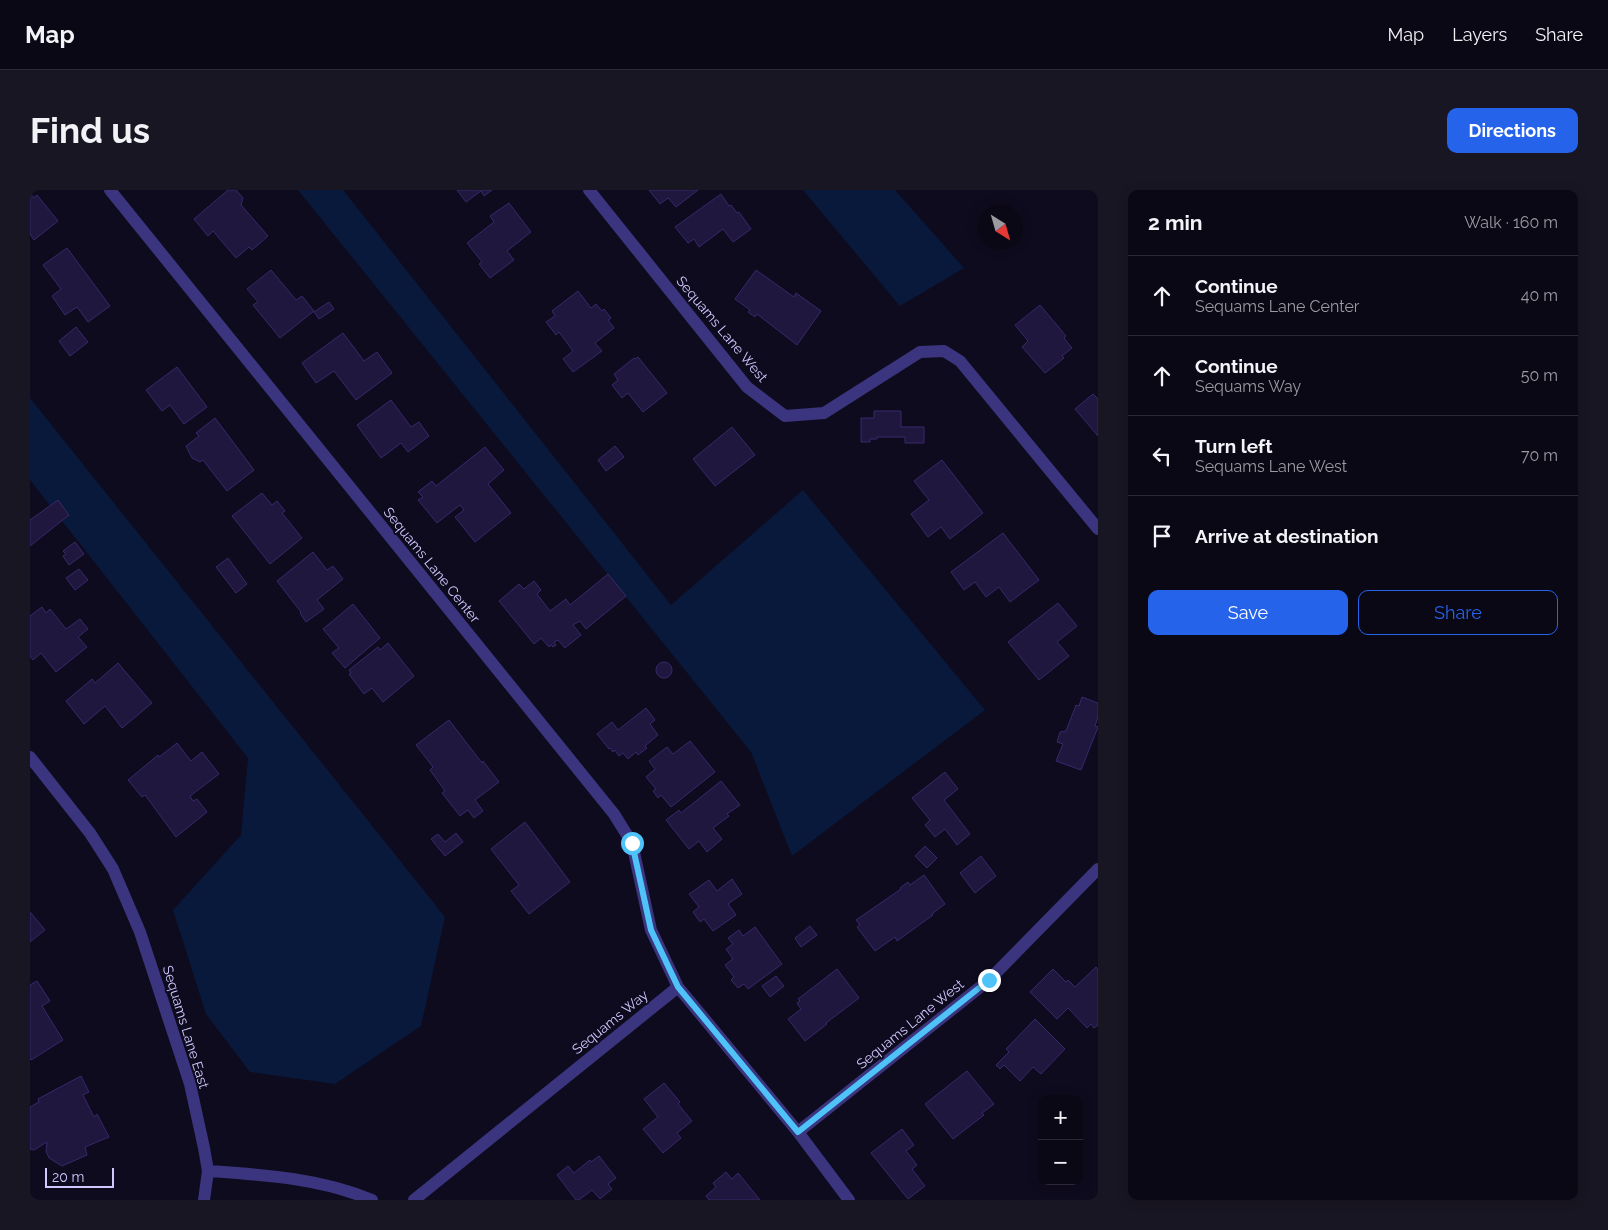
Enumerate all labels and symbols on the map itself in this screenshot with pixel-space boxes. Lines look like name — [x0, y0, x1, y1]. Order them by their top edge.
north arrow — [978, 205, 1023, 250]
street label: Sequams Lane West — [673, 273, 771, 385]
street label: Sequams Lane Center — [381, 504, 484, 626]
route start — [621, 832, 644, 855]
street label: Sequams Lane East — [160, 964, 212, 1091]
route end — [978, 969, 1001, 992]
street label: Sequams Lane West — [853, 976, 967, 1072]
street label: Sequams Way — [569, 986, 651, 1057]
scale bar — [45, 1165, 114, 1188]

